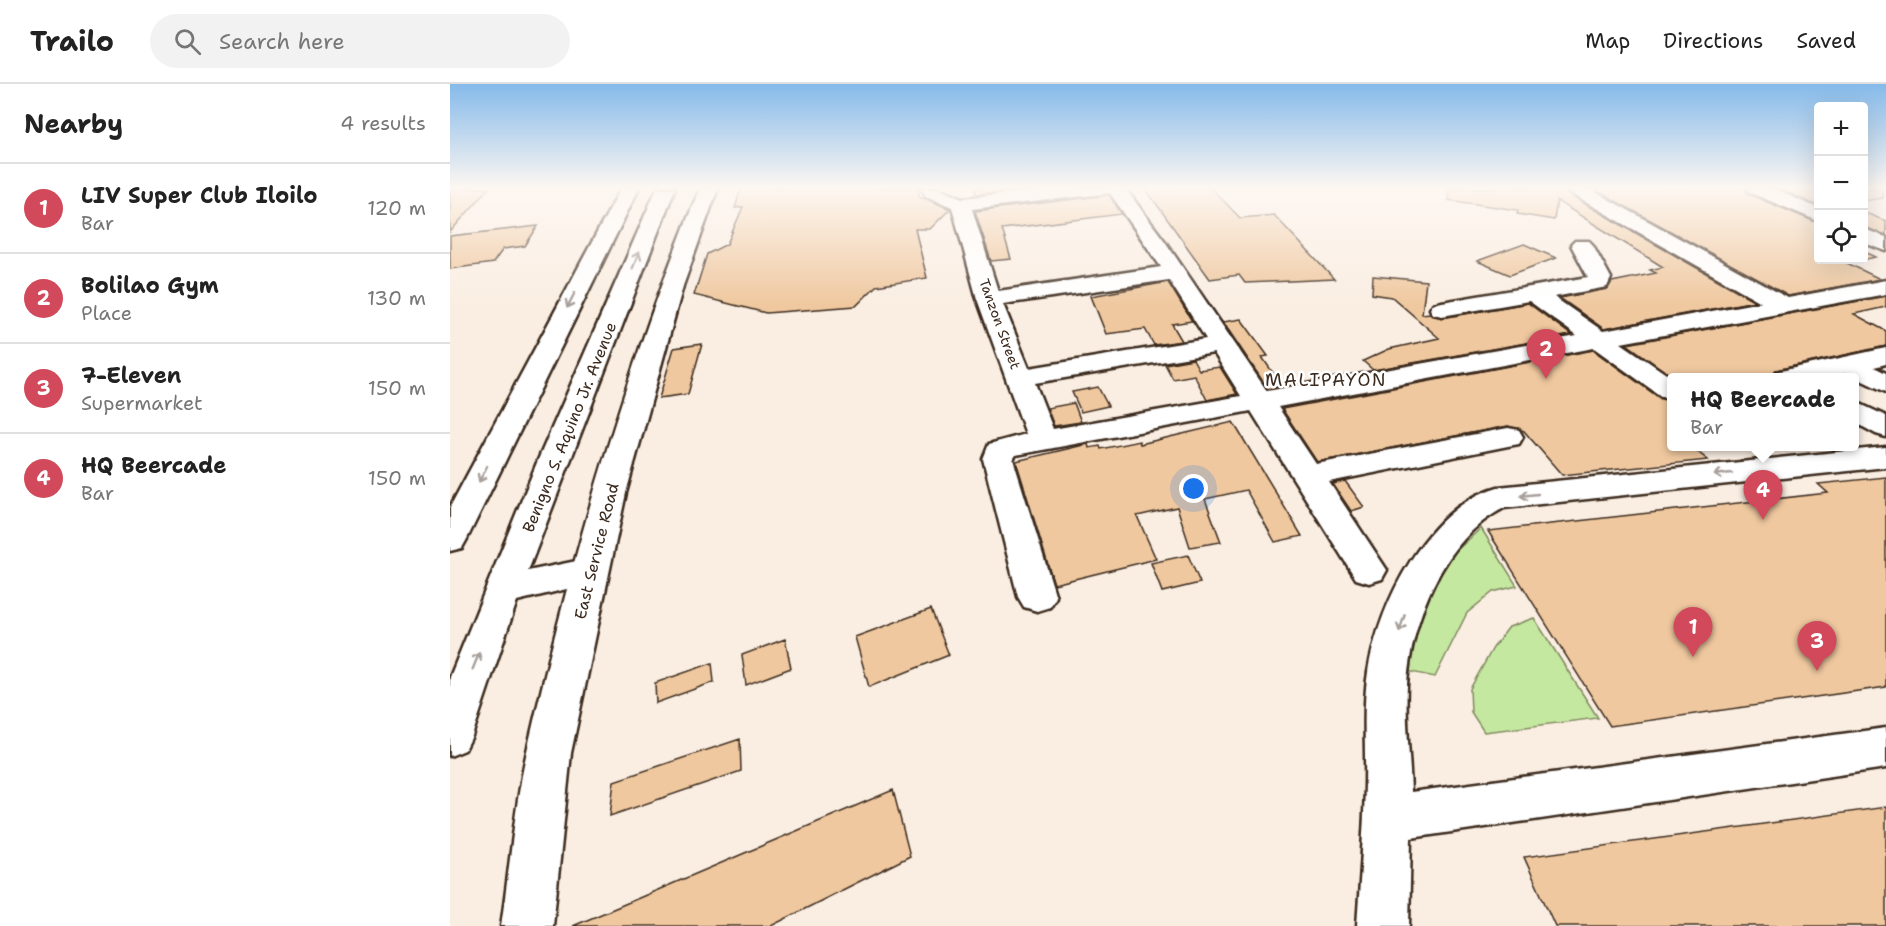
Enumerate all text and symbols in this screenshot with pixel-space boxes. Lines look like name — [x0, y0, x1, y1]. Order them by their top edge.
search box — [150, 14, 570, 68]
text: Trailo — [30, 22, 114, 60]
icon: search — [171, 25, 204, 58]
text: Search here — [219, 27, 345, 56]
text: Map — [1585, 27, 1630, 55]
text: Directions — [1663, 27, 1763, 55]
text: Saved — [1796, 27, 1856, 55]
map controls — [1814, 102, 1868, 264]
button: + — [1814, 102, 1868, 156]
text: Nearby — [24, 106, 123, 141]
text: 4 results — [340, 110, 426, 136]
button: − — [1814, 156, 1868, 210]
text: LIV Super Club Iloilo — [81, 181, 318, 210]
text: 1 — [39, 195, 48, 221]
text: 120 m — [367, 195, 426, 221]
text: Bar — [81, 210, 114, 236]
button: locate — [1814, 210, 1868, 264]
one-way arrow — [631, 251, 642, 270]
text: Bolilao Gym — [81, 271, 219, 300]
street label: Tanzon Street — [975, 276, 1025, 372]
text: 2 — [37, 285, 51, 311]
text: 130 m — [367, 285, 426, 311]
one-way arrow — [565, 291, 577, 308]
text: Place — [81, 300, 132, 326]
street label: Benigno S. Aquino Jr. Avenue — [518, 319, 621, 535]
pin: 2 — [1526, 330, 1566, 379]
text: 7-Eleven — [81, 361, 181, 390]
district label: MALIPAYON — [1265, 368, 1387, 392]
popup — [1667, 373, 1859, 451]
text: 3 — [37, 375, 51, 401]
text: 150 m — [368, 375, 426, 401]
text: HQ Beercade — [1690, 385, 1836, 414]
text: Supermarket — [81, 390, 203, 416]
text: Bar — [1690, 414, 1723, 440]
text: HQ Beercade — [81, 451, 226, 480]
text: 4 — [37, 465, 51, 491]
text: 150 m — [368, 465, 426, 491]
one-way arrow — [477, 465, 489, 483]
one-way arrow — [1714, 469, 1734, 480]
pin: 4 — [1744, 470, 1782, 520]
your location — [1179, 474, 1208, 503]
text: Bar — [81, 480, 114, 506]
street label: East Service Road — [569, 481, 624, 622]
one-way arrow — [1520, 490, 1540, 501]
pin: 1 — [1674, 608, 1712, 657]
one-way arrow — [1396, 613, 1407, 632]
pin: 3 — [1798, 622, 1836, 671]
one-way arrow — [471, 652, 482, 670]

